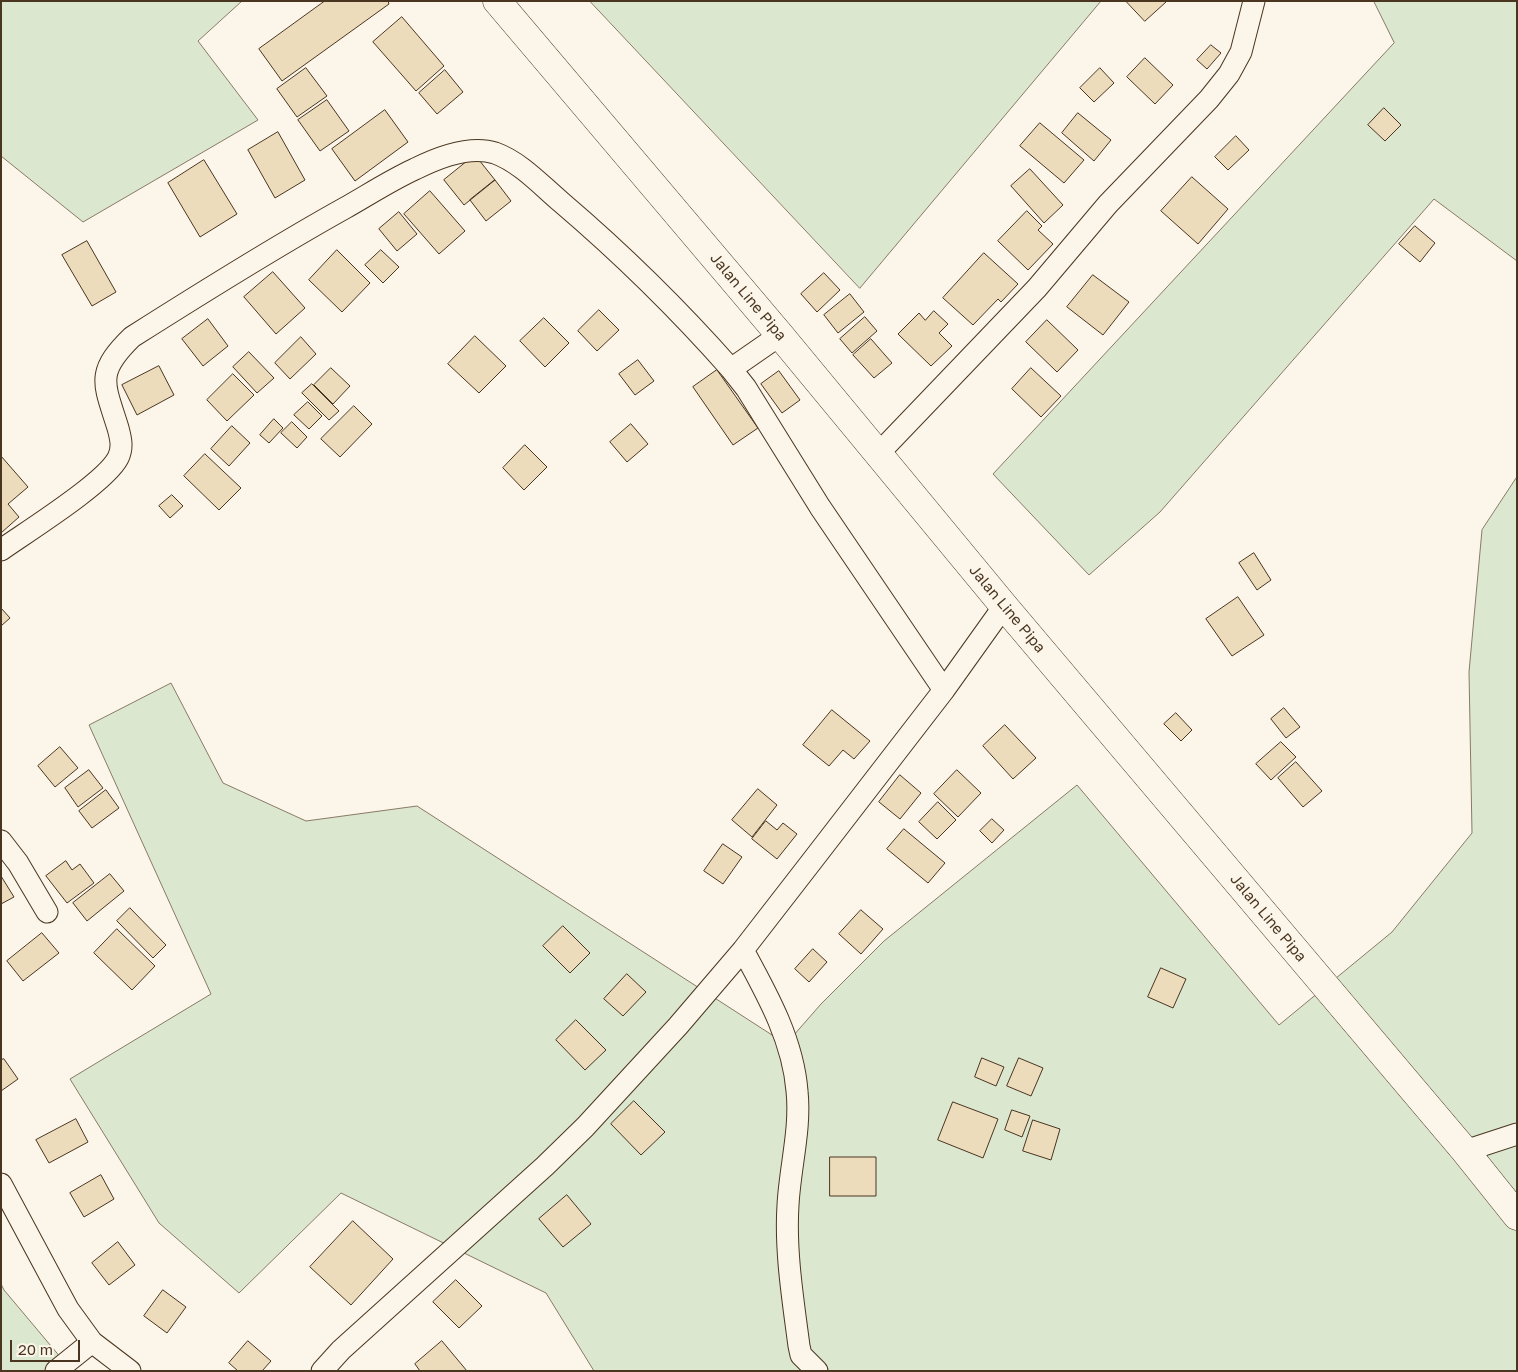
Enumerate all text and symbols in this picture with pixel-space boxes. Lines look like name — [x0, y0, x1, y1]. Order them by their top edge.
street label: Jalan Line Pipa — [706, 250, 790, 344]
street label: Jalan Line Pipa — [965, 562, 1049, 656]
street label: Jalan Line Pipa — [1226, 871, 1310, 965]
scale bar — [12, 1330, 82, 1362]
text: 20 m — [18, 1340, 53, 1358]

